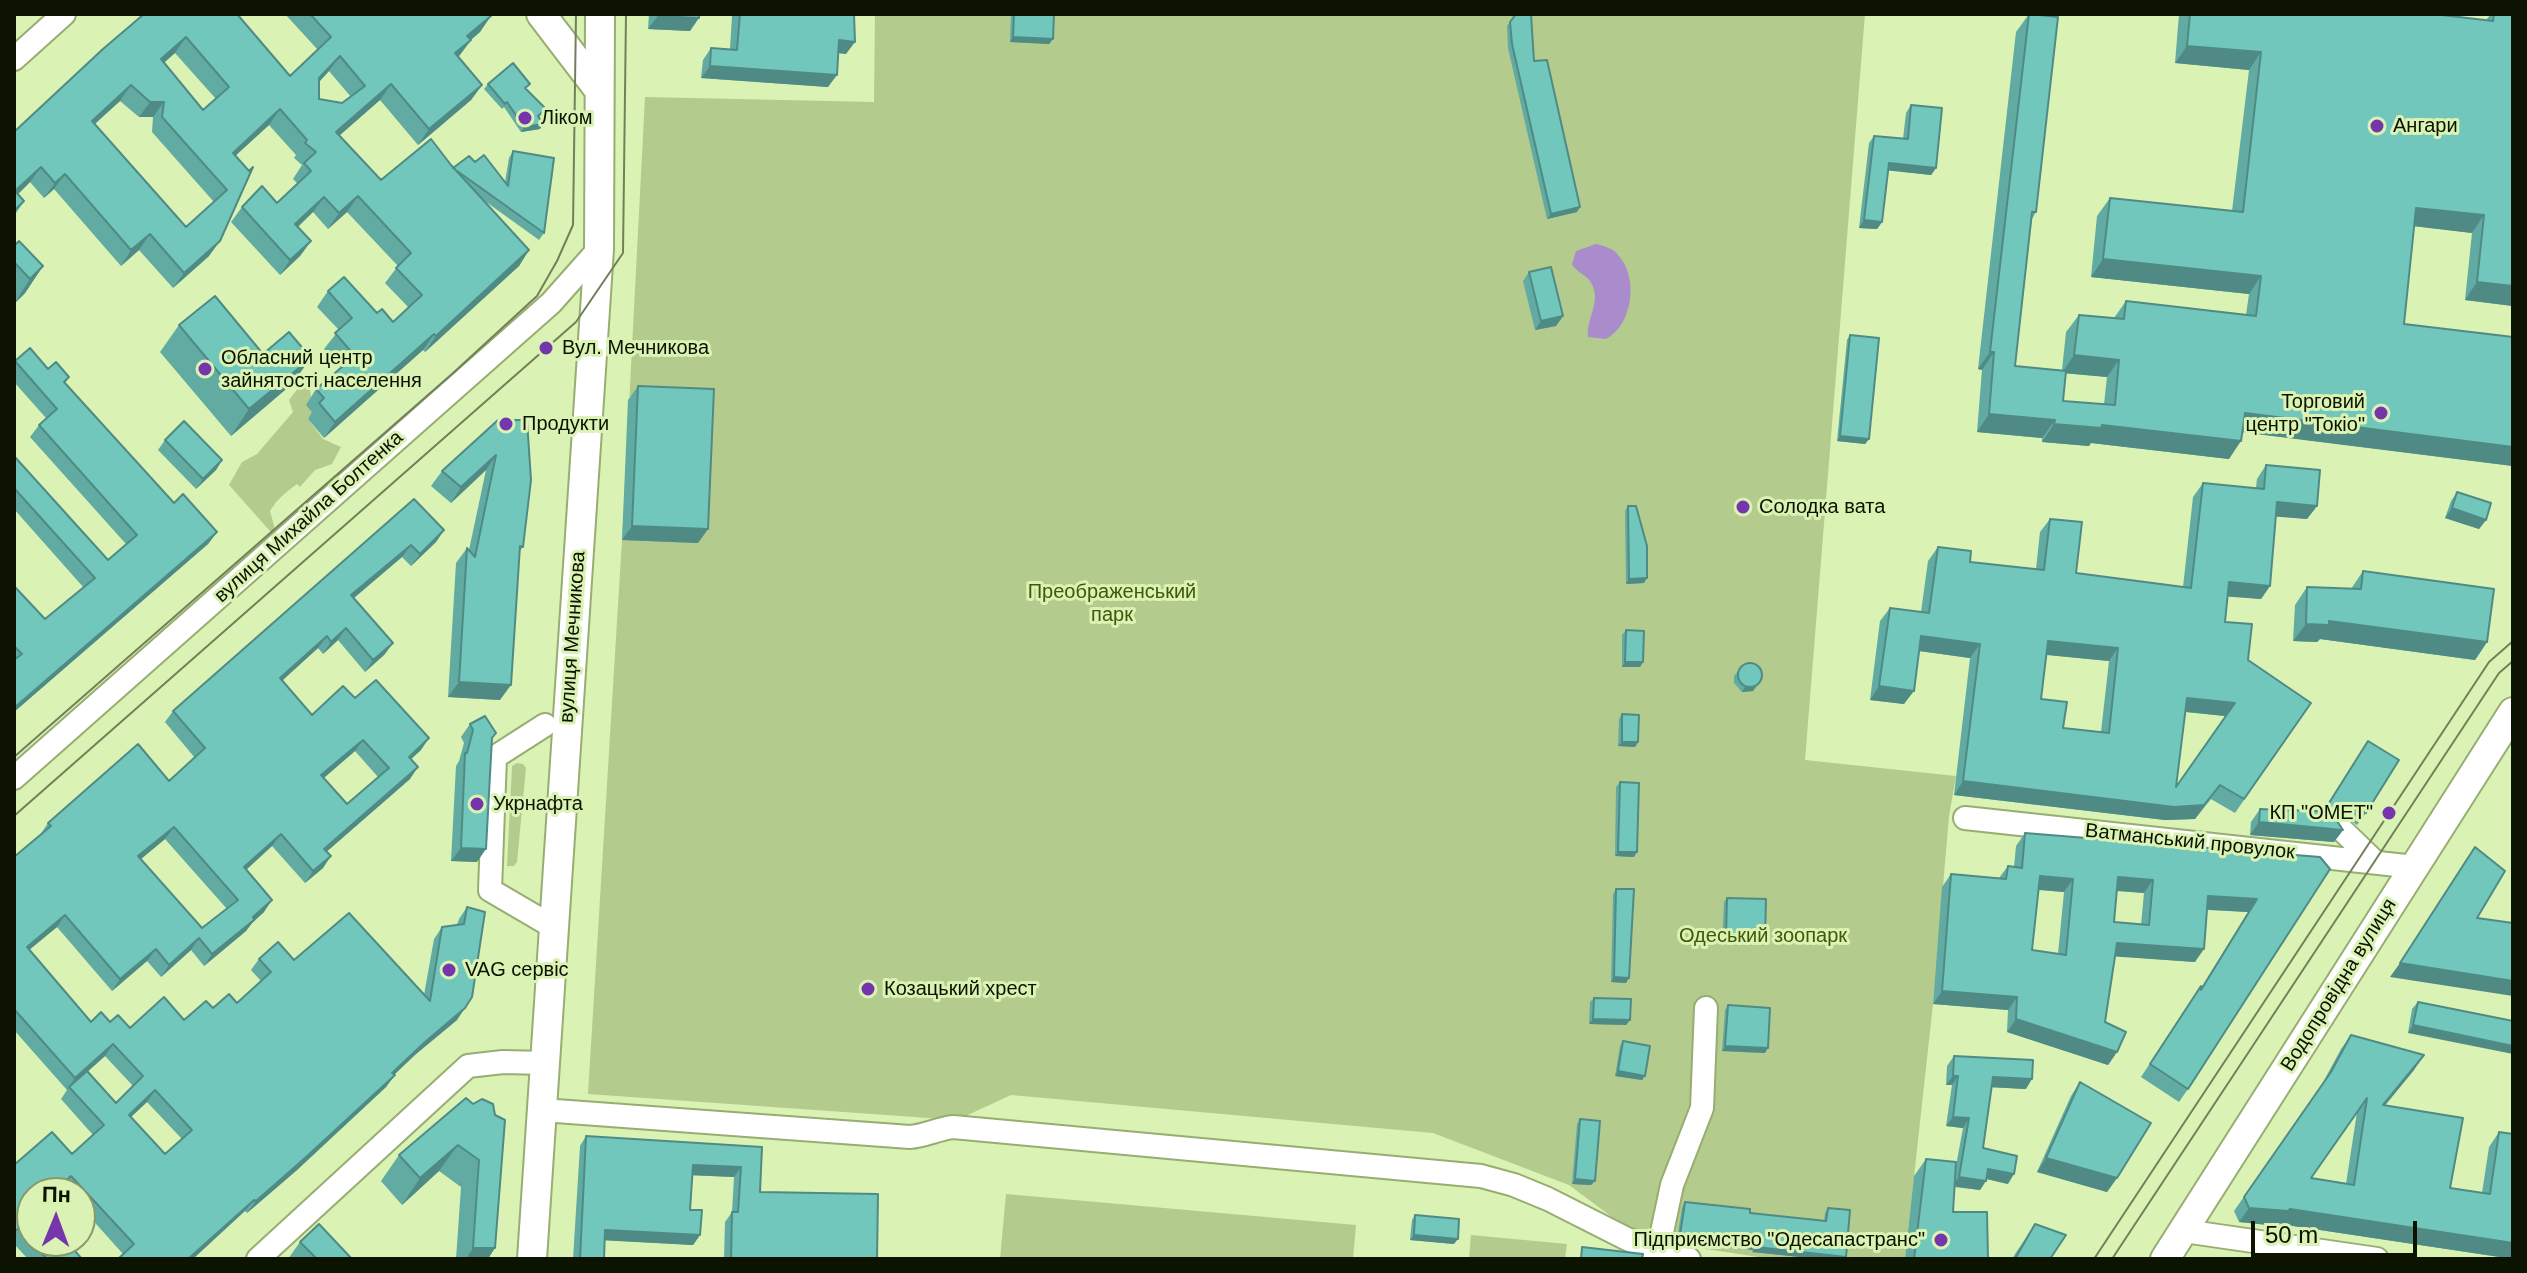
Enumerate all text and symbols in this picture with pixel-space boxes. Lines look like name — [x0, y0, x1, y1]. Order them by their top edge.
place label: Ліком — [541, 106, 592, 130]
marker: Ліком — [516, 109, 534, 127]
place label: Ангари — [2393, 114, 2458, 138]
marker: Ангари — [2368, 117, 2386, 135]
place label: Вул. Мечникова — [562, 336, 709, 360]
marker: Вул. Мечникова — [537, 339, 555, 357]
place label: Обласний центр зайнятості населення — [221, 346, 422, 393]
marker: Обласний центр зайнятості населення — [196, 360, 214, 378]
place label: Торговий центр "Токіо" — [2245, 390, 2365, 437]
marker: Торговий центр "Токіо" — [2372, 404, 2390, 422]
place label: Продукти — [522, 412, 609, 436]
marker: Продукти — [497, 415, 515, 433]
street label: вулиця Михайла Болтенка — [210, 426, 408, 608]
place label: Солодка вата — [1759, 495, 1885, 519]
marker: Солодка вата — [1734, 498, 1752, 516]
street label: вулиця Мечникова — [555, 550, 591, 724]
park label: Преображенський парк — [1028, 580, 1196, 627]
place label: Укрнафта — [493, 792, 583, 816]
marker: Укрнафта — [468, 795, 486, 813]
place label: КП "ОМЕТ" — [2269, 801, 2373, 825]
marker: КП "ОМЕТ" — [2380, 804, 2398, 822]
street label: Ватманський провулок — [2084, 819, 2296, 865]
street label: Водопровідна вулиця — [2276, 894, 2402, 1076]
park label: Одеський зоопарк — [1679, 924, 1847, 948]
place label: VAG сервіс — [465, 958, 569, 982]
marker: VAG сервіс — [440, 961, 458, 979]
place label: Козацький хрест — [884, 977, 1037, 1001]
marker: Козацький хрест — [859, 980, 877, 998]
north arrow — [16, 1177, 96, 1257]
text: Пн — [42, 1182, 71, 1207]
scale bar — [2255, 1205, 2421, 1255]
text: 50 m — [2265, 1221, 2318, 1248]
place label: Підприємство "Одесапастранс" — [1634, 1228, 1925, 1252]
marker: Підприємство "Одесапастранс" — [1932, 1231, 1950, 1249]

